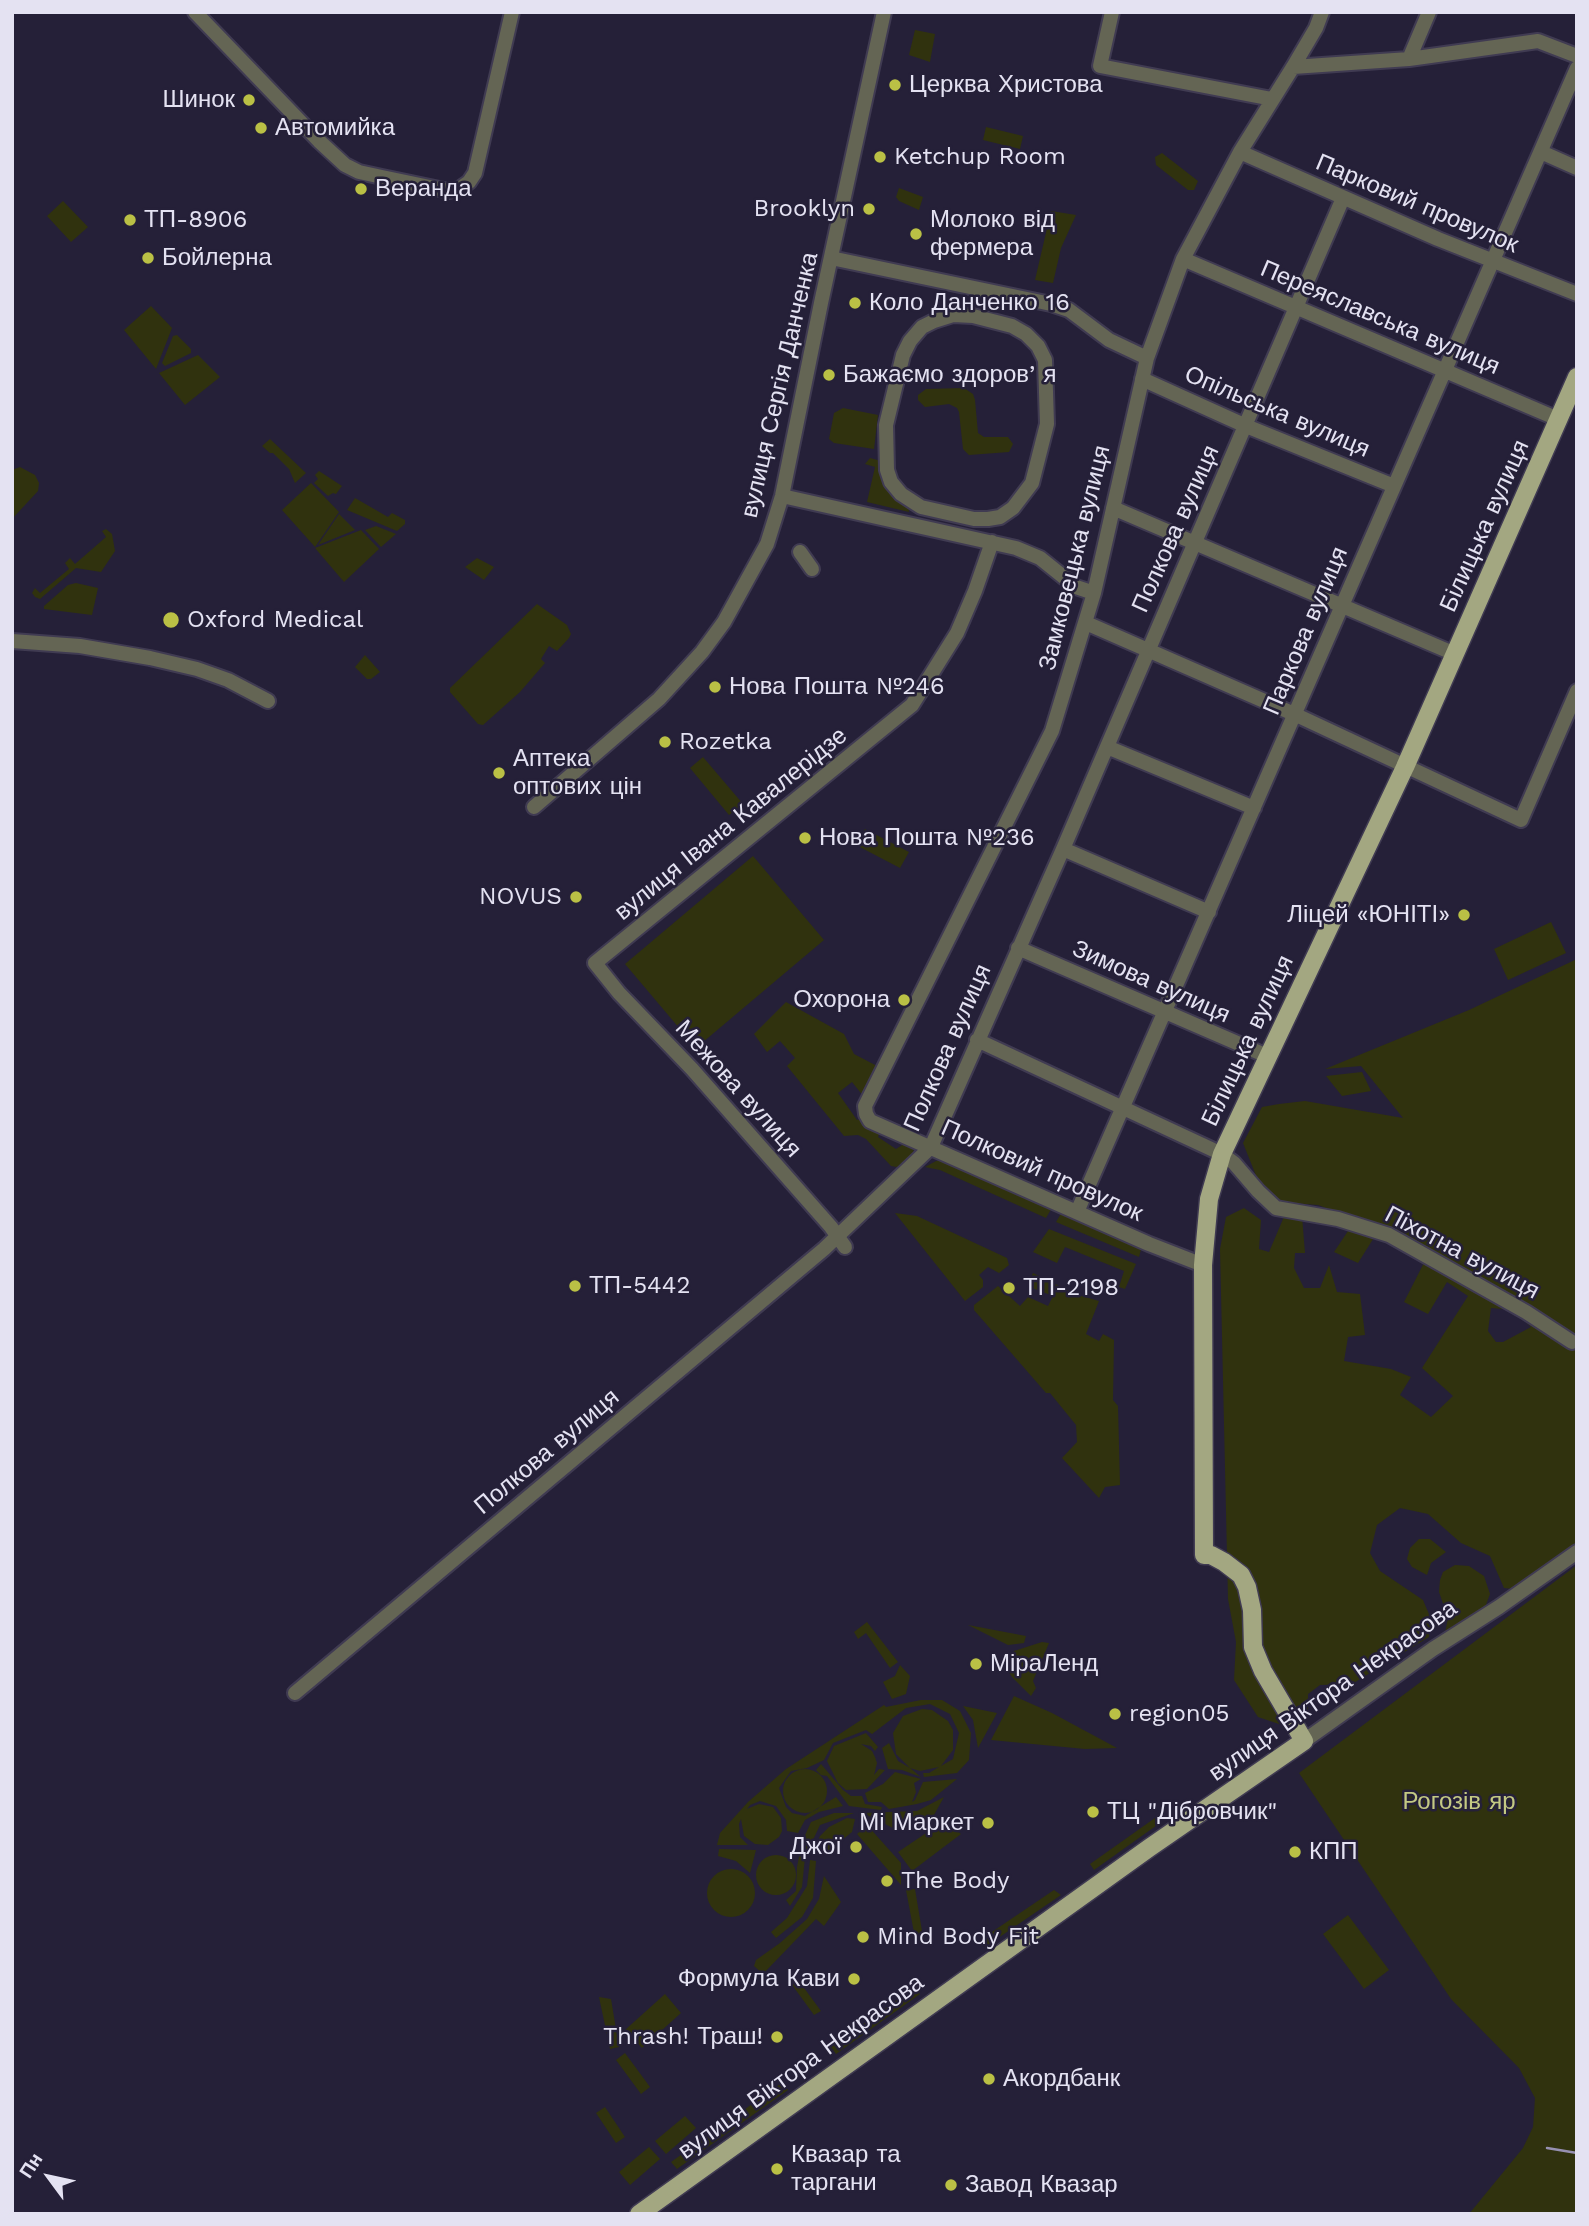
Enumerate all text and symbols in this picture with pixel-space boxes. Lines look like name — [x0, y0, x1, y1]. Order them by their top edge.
place label: Церква Христова — [909, 71, 1103, 99]
marker: Церква Христова — [887, 77, 903, 93]
place label: Шинок — [162, 86, 235, 114]
marker: Шинок — [241, 92, 257, 108]
place label: Автомийка — [275, 114, 395, 142]
marker: Автомийка — [253, 120, 269, 136]
place label: Ketchup Room — [894, 143, 1066, 171]
street label: Парковий провулок — [1311, 148, 1523, 260]
marker: Ketchup Room — [872, 149, 888, 165]
place label: Веранда — [375, 175, 472, 203]
marker: Веранда — [353, 181, 369, 197]
place label: Brooklyn — [754, 195, 855, 223]
marker: Brooklyn — [861, 201, 877, 217]
place label: ТП-8906 — [144, 206, 247, 234]
place label: Молоко від фермера — [930, 206, 1055, 262]
marker: ТП-8906 — [122, 212, 138, 228]
marker: Молоко від фермера — [908, 226, 924, 242]
place label: Бойлерна — [162, 244, 272, 272]
street label: вулиця Сергія Данченка — [735, 249, 825, 521]
marker: Бойлерна — [140, 250, 156, 266]
street label: Переяславська вулиця — [1256, 255, 1504, 381]
place label: Коло Данченко 16 — [869, 289, 1070, 317]
marker: Коло Данченко 16 — [847, 295, 863, 311]
street label: Опільська вулиця — [1180, 360, 1374, 464]
place label: Бажаємо здоровʼя — [843, 361, 1056, 389]
marker: Бажаємо здоровʼя — [821, 367, 837, 383]
street label: Білицька вулиця — [1434, 436, 1536, 616]
street label: Полкова вулиця — [1126, 441, 1226, 617]
street label: Замковецька вулиця — [1033, 442, 1117, 674]
street label: Паркова вулиця — [1258, 543, 1354, 719]
place label: Oxford Medical — [187, 606, 363, 634]
marker: Oxford Medical — [161, 610, 181, 630]
place label: Нова Пошта №246 — [729, 673, 945, 701]
marker: Нова Пошта №246 — [707, 679, 723, 695]
street label: вулиця Івана Кавалерідзе — [609, 721, 853, 927]
place label: Rozetka — [679, 728, 772, 756]
marker: Rozetka — [657, 734, 673, 750]
place label: Аптека оптових цін — [513, 745, 642, 801]
marker: Аптека оптових цін — [491, 765, 507, 781]
place label: Нова Пошта №236 — [819, 824, 1035, 852]
marker: Нова Пошта №236 — [797, 830, 813, 846]
place label: NOVUS — [479, 883, 562, 911]
marker: NOVUS — [568, 889, 584, 905]
place label: Ліцей «ЮНІТІ» — [1287, 901, 1450, 929]
marker: Ліцей «ЮНІТІ» — [1456, 907, 1472, 923]
street label: Зимова вулиця — [1068, 934, 1234, 1030]
street label: Білицька вулиця — [1196, 951, 1300, 1131]
street label: Полкова вулиця — [898, 960, 998, 1136]
place label: Охорона — [793, 986, 890, 1014]
marker: Охорона — [896, 992, 912, 1008]
street label: Межова вулиця — [669, 1014, 807, 1164]
street label: Полковий провулок — [937, 1114, 1147, 1228]
street label: Піхотна вулиця — [1380, 1200, 1544, 1306]
place label: ТП-5442 — [589, 1272, 690, 1300]
place label: ТП-2198 — [1023, 1274, 1119, 1302]
marker: ТП-5442 — [567, 1278, 583, 1294]
marker: ТП-2198 — [1001, 1280, 1017, 1296]
street label: Полкова вулиця — [469, 1383, 625, 1521]
street label: вулиця Віктора Некрасова — [1203, 1594, 1463, 1788]
place label: МіраЛенд — [990, 1650, 1098, 1678]
marker: МіраЛенд — [968, 1656, 984, 1672]
place label: region05 — [1129, 1700, 1230, 1728]
marker: region05 — [1107, 1706, 1123, 1722]
park label: Рогозів яр — [1402, 1788, 1516, 1816]
place label: ТЦ "Дібровчик" — [1107, 1798, 1277, 1826]
marker: ТЦ "Дібровчик" — [1085, 1804, 1101, 1820]
place label: Мі Маркет — [859, 1809, 974, 1837]
marker: Мі Маркет — [980, 1815, 996, 1831]
place label: Джої — [790, 1833, 842, 1861]
place label: КПП — [1309, 1838, 1357, 1866]
marker: Джої — [848, 1839, 864, 1855]
marker: КПП — [1287, 1844, 1303, 1860]
place label: The Body — [901, 1867, 1009, 1895]
marker: The Body — [879, 1873, 895, 1889]
place label: Mind Body Fit — [877, 1923, 1039, 1951]
marker: Mind Body Fit — [855, 1929, 871, 1945]
place label: Формула Кави — [678, 1965, 840, 1993]
street label: вулиця Віктора Некрасова — [673, 1968, 929, 2166]
marker: Формула Кави — [846, 1971, 862, 1987]
place label: Thrash! Траш! — [603, 2023, 763, 2051]
marker: Thrash! Траш! — [769, 2029, 785, 2045]
place label: Акордбанк — [1003, 2065, 1120, 2093]
marker: Акордбанк — [981, 2071, 997, 2087]
place label: Квазар та таргани — [791, 2141, 900, 2197]
north arrow — [14, 2142, 84, 2212]
text: Пн — [14, 2148, 47, 2182]
marker: Квазар та таргани — [769, 2161, 785, 2177]
place label: Завод Квазар — [965, 2171, 1118, 2199]
marker: Завод Квазар — [943, 2177, 959, 2193]

